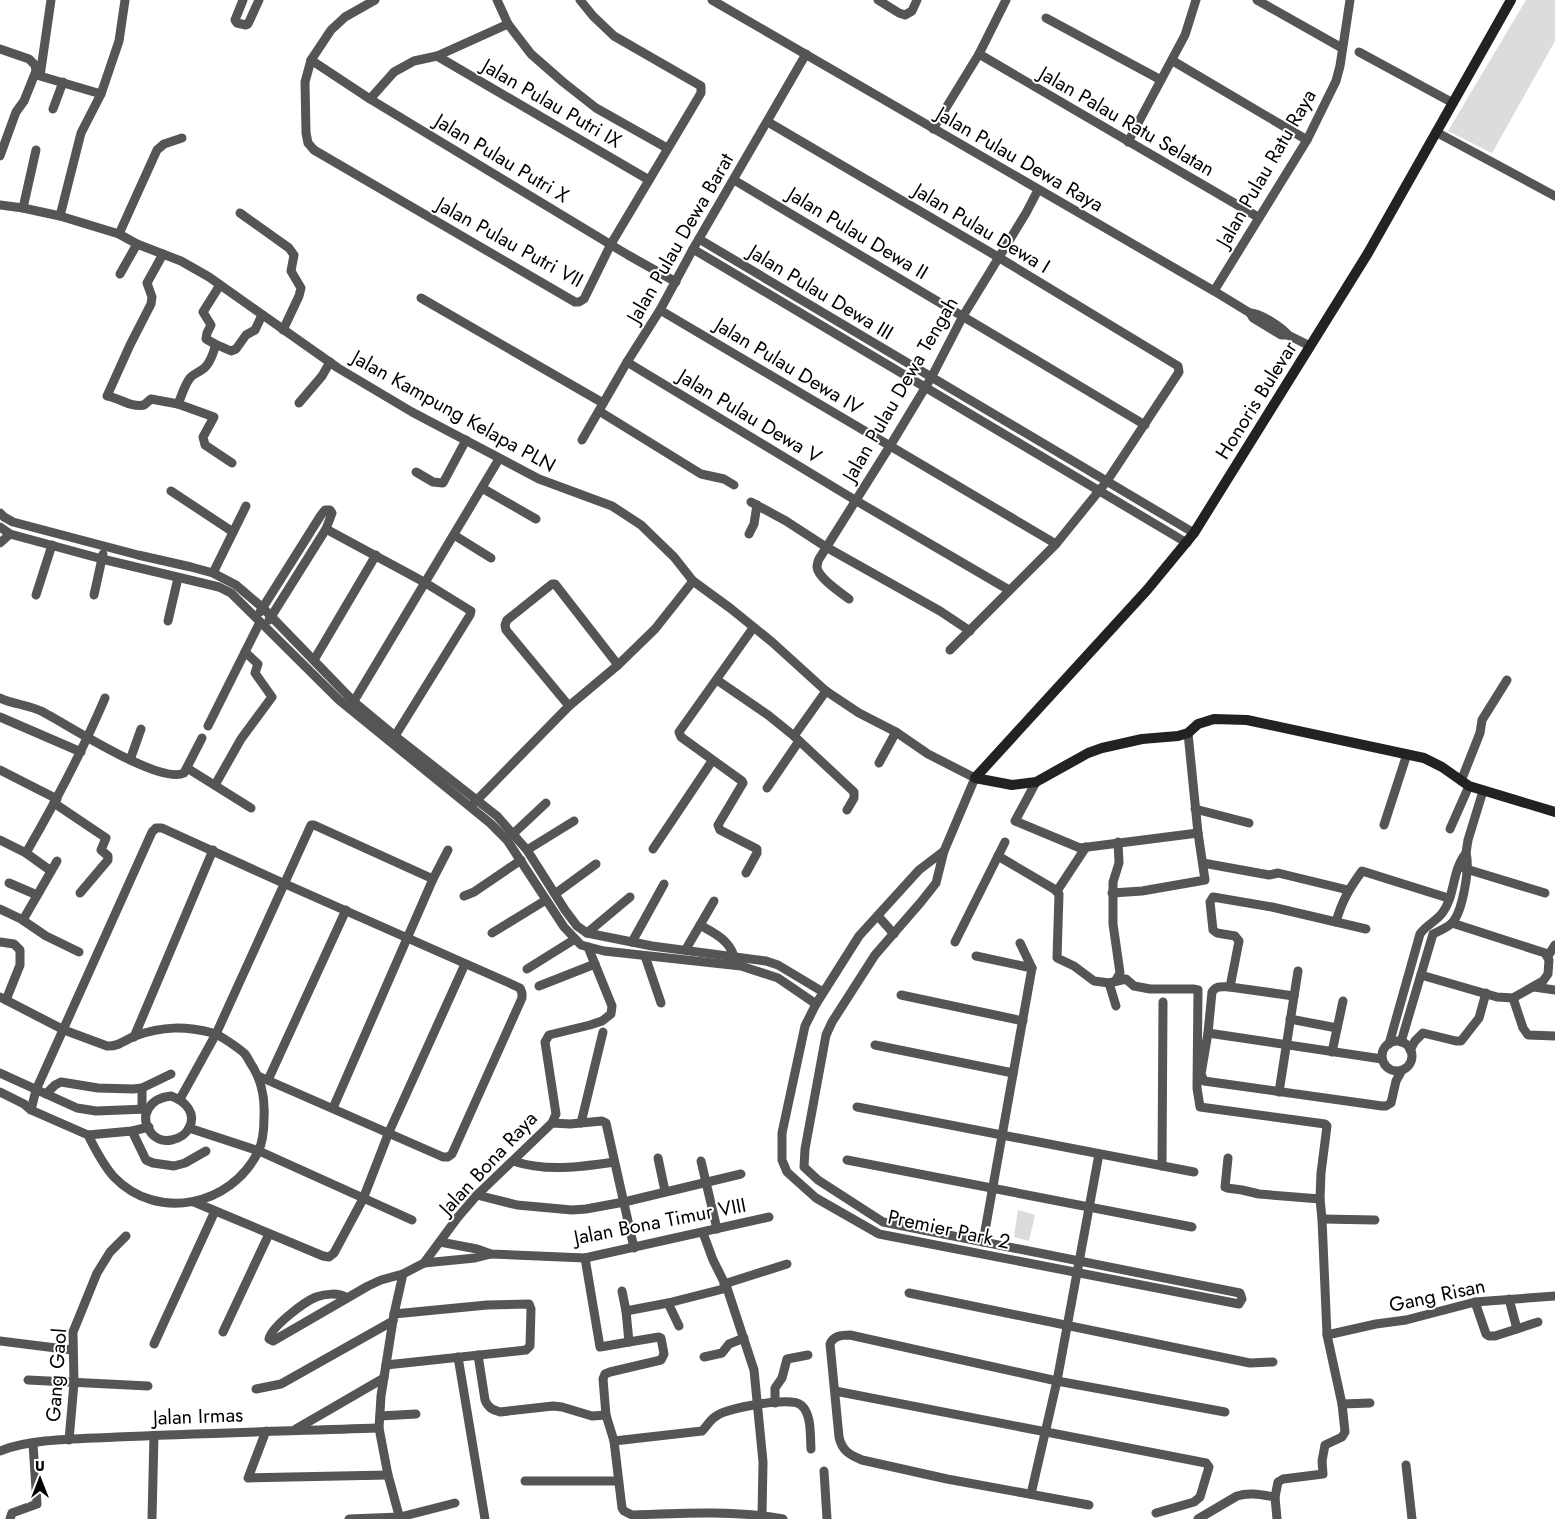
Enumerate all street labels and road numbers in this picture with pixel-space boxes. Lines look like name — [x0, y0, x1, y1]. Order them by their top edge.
street label: Jalan Pulau Putri IX — [474, 50, 627, 155]
street label: Jalan Palau Ratu Selatan — [1031, 58, 1220, 184]
street label: Jalan Pulau Ratu Raya — [1208, 84, 1324, 255]
street label: Jalan Pulau Dewa Raya — [928, 98, 1109, 219]
street label: Jalan Pulau Putri X — [427, 105, 574, 210]
street label: Jalan Pulau Dewa Barat — [618, 148, 741, 331]
street label: Jalan Pulau Dewa I — [905, 175, 1055, 281]
street label: Jalan Pulau Dewa II — [779, 178, 934, 287]
street label: Jalan Pulau Putri VII — [428, 189, 588, 295]
street label: Jalan Pulau Dewa III — [740, 236, 899, 347]
street label: Jalan Pulau Dewa Tengah — [834, 291, 965, 490]
street label: Jalan Pulau Dewa IV — [707, 309, 869, 422]
street label: Honoris Bulevar — [1209, 336, 1304, 465]
street label: Jalan Kampung Kelapa PLN — [344, 342, 561, 480]
street label: Jalan Pulau Dewa V — [670, 360, 828, 471]
street label: Jalan Bona Raya — [431, 1105, 544, 1224]
street label: Jalan Bona Timur VIII — [569, 1191, 749, 1253]
street label: Premier Park 2 — [885, 1202, 1013, 1257]
street label: Gang Risan — [1386, 1271, 1488, 1320]
street label: Gang Gaol — [39, 1327, 74, 1423]
street label: Jalan Irmas — [149, 1400, 244, 1433]

